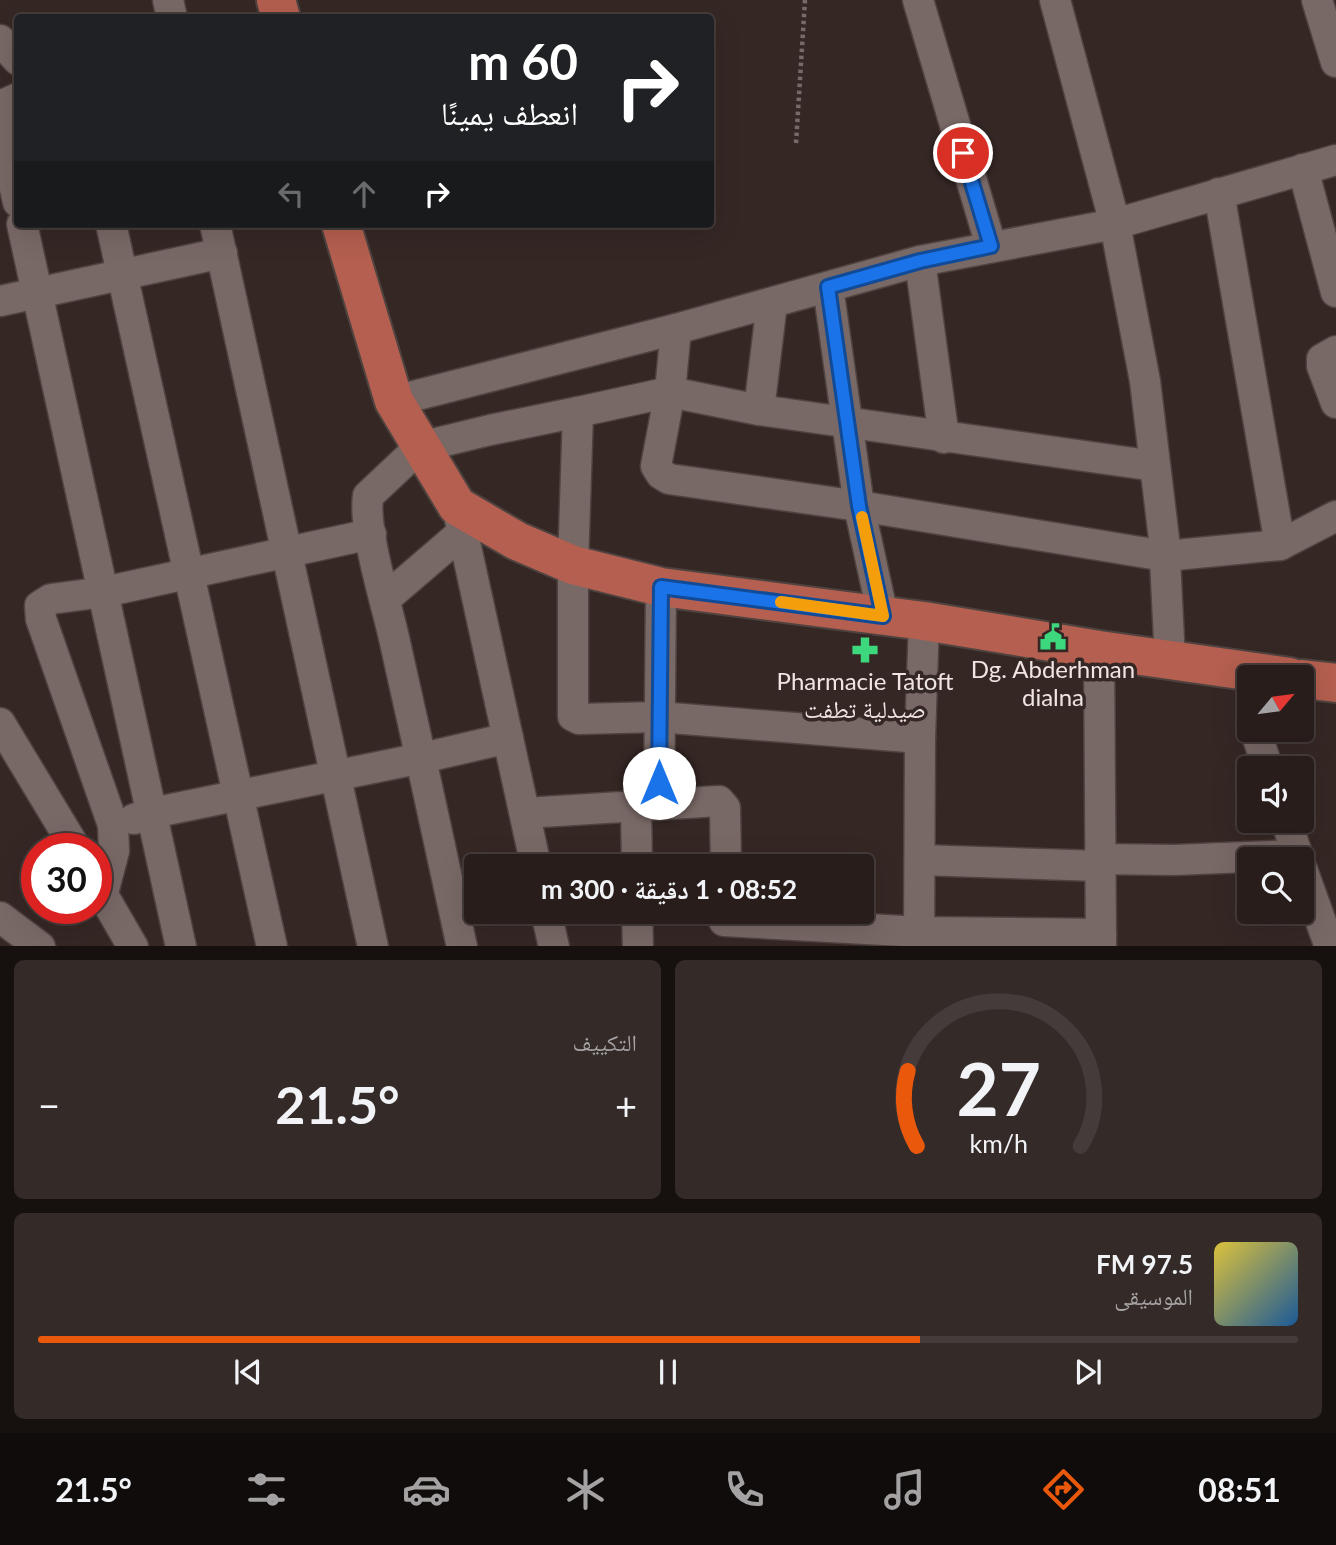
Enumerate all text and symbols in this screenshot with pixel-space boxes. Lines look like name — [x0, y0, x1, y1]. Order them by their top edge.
text: 60 m — [468, 32, 578, 90]
icon: right — [602, 42, 693, 133]
text: انعطف يمينًا — [441, 93, 578, 132]
pin — [933, 123, 993, 183]
icon: arrive — [944, 134, 982, 172]
icon: left — [272, 175, 310, 213]
icon: ahead — [345, 175, 383, 213]
icon: right — [418, 175, 456, 213]
public building icon: Dg. Abderhman dialna — [1038, 622, 1068, 652]
pharmacy icon: Pharmacie Tatoft صيدلية تطفت — [850, 635, 880, 665]
place label: Dg. Abderhman dialna — [971, 654, 1135, 711]
north arrow — [1237, 665, 1314, 742]
map controls — [1237, 665, 1314, 924]
place label: Pharmacie Tatoft صيدلية تطفت — [777, 666, 954, 723]
position arrow — [622, 746, 696, 820]
button: sound — [1237, 756, 1314, 833]
speed limit sign: 30 — [21, 833, 112, 924]
button: search — [1237, 847, 1314, 924]
text: 08:52 · 1 دقيقة · 300 m — [541, 873, 797, 905]
text: التكييف — [572, 1028, 637, 1056]
text: 27 — [956, 1044, 1041, 1132]
text: 21.5° — [275, 1073, 400, 1135]
text: − — [38, 1082, 60, 1128]
text: + — [615, 1082, 637, 1128]
text: km/h — [969, 1127, 1028, 1157]
text: 97.5 FM — [1096, 1248, 1193, 1280]
text: الموسيقى — [1114, 1282, 1193, 1310]
icon: previous — [229, 1353, 267, 1391]
icon: pause — [649, 1353, 687, 1391]
icon: next — [1069, 1353, 1107, 1391]
icon: filters — [242, 1465, 291, 1514]
icon: car — [402, 1465, 451, 1514]
icon: climate — [561, 1465, 610, 1514]
icon: phone — [720, 1465, 769, 1514]
icon: music — [880, 1465, 929, 1514]
icon: directions — [1039, 1465, 1088, 1514]
text: 21.5° — [55, 1470, 132, 1509]
text: 08:51 — [1198, 1470, 1281, 1509]

